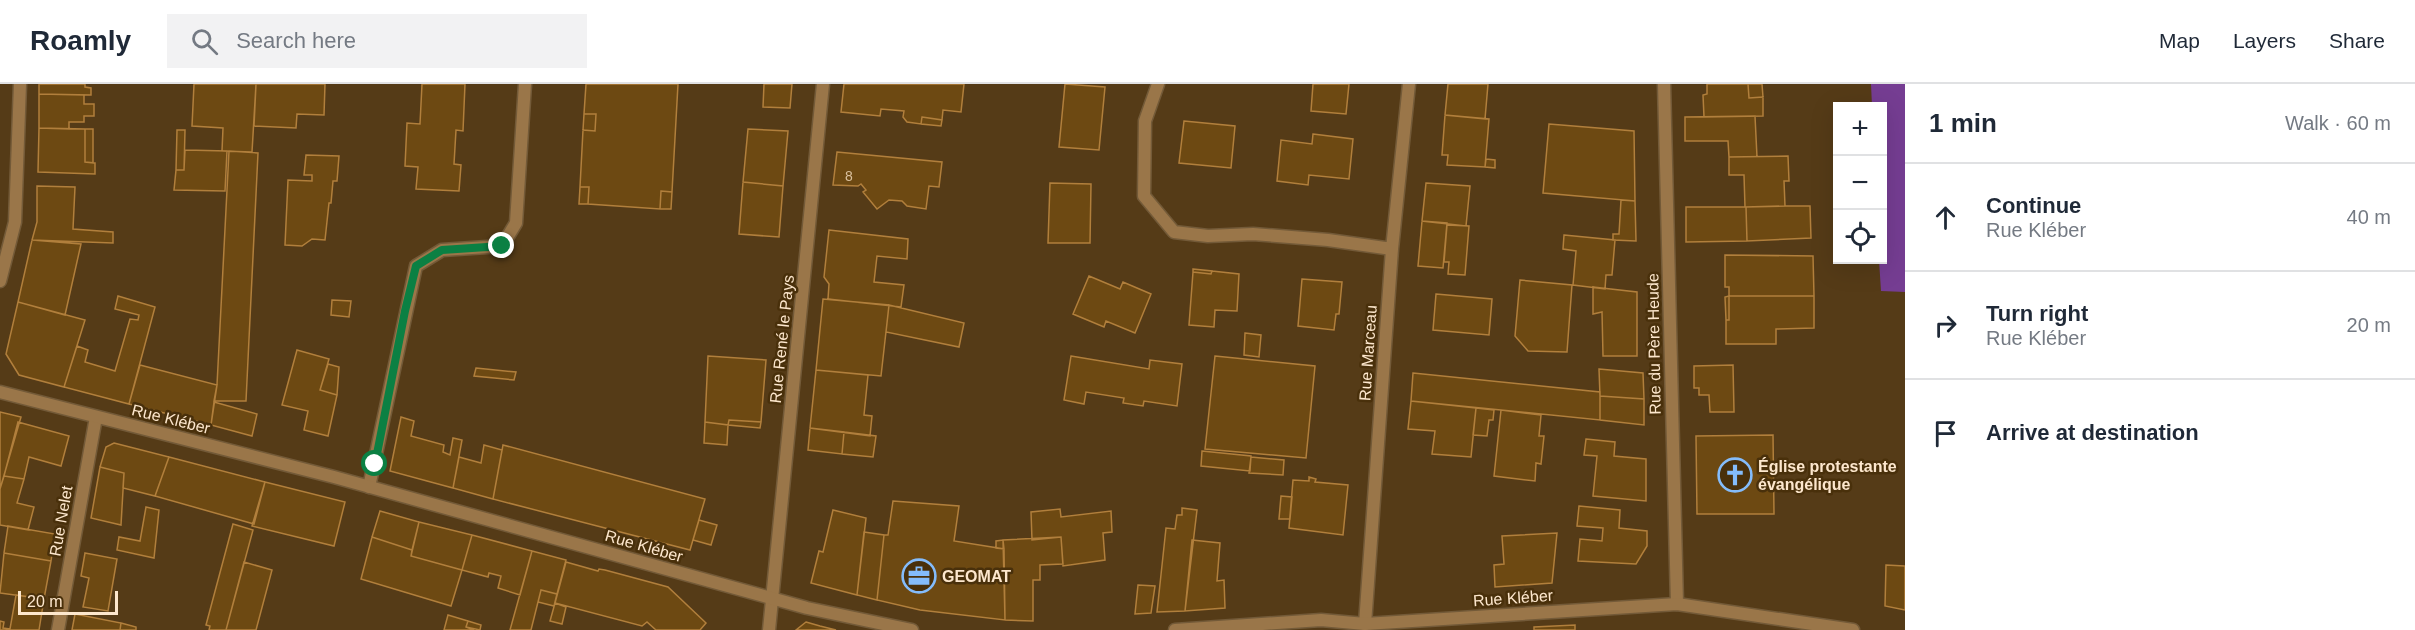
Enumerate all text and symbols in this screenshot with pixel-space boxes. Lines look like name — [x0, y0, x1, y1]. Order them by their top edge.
search box — [167, 14, 587, 68]
text: Roamly — [30, 25, 131, 56]
icon: search — [188, 25, 221, 58]
text: Search here — [236, 28, 356, 53]
text: Map — [2159, 29, 2200, 52]
text: Layers — [2233, 29, 2296, 52]
text: Share — [2329, 29, 2385, 52]
map controls — [1833, 102, 1887, 264]
button: + — [1833, 102, 1887, 156]
text: 1 min — [1929, 108, 1997, 138]
text: Walk · 60 m — [2285, 112, 2391, 134]
button: − — [1833, 156, 1887, 210]
house number: 8 — [845, 168, 853, 184]
text: Continue — [1986, 193, 2081, 218]
icon: ahead — [1929, 201, 1962, 234]
text: 40 m — [2347, 206, 2391, 228]
button: locate — [1833, 210, 1887, 264]
text: Rue Kléber — [1986, 219, 2086, 241]
route end — [488, 232, 514, 258]
street label: Rue du Père Heude — [1644, 273, 1664, 415]
street label: Rue René le Pays — [767, 274, 797, 404]
text: Turn right — [1986, 301, 2088, 326]
street label: Rue Marceau — [1356, 305, 1380, 401]
icon: right — [1929, 309, 1962, 342]
text: 20 m — [2347, 314, 2391, 336]
text: Rue Kléber — [1986, 327, 2086, 349]
street label: Rue Kléber — [130, 401, 213, 437]
icon: arrive — [1929, 417, 1962, 450]
text: Arrive at destination — [1986, 420, 2199, 445]
route start — [361, 450, 387, 476]
church icon: Église protestante évangélique — [1717, 457, 1753, 493]
place label: Église protestante évangélique — [1758, 457, 1897, 493]
street label: Rue Nelet — [46, 484, 76, 558]
street label: Rue Kléber — [603, 527, 685, 565]
office icon: GEOMAT — [901, 558, 937, 594]
place label: GEOMAT — [942, 568, 1011, 585]
street label: Rue Kléber — [1472, 587, 1554, 609]
scale bar — [18, 588, 118, 616]
text: 20 m — [27, 593, 63, 610]

